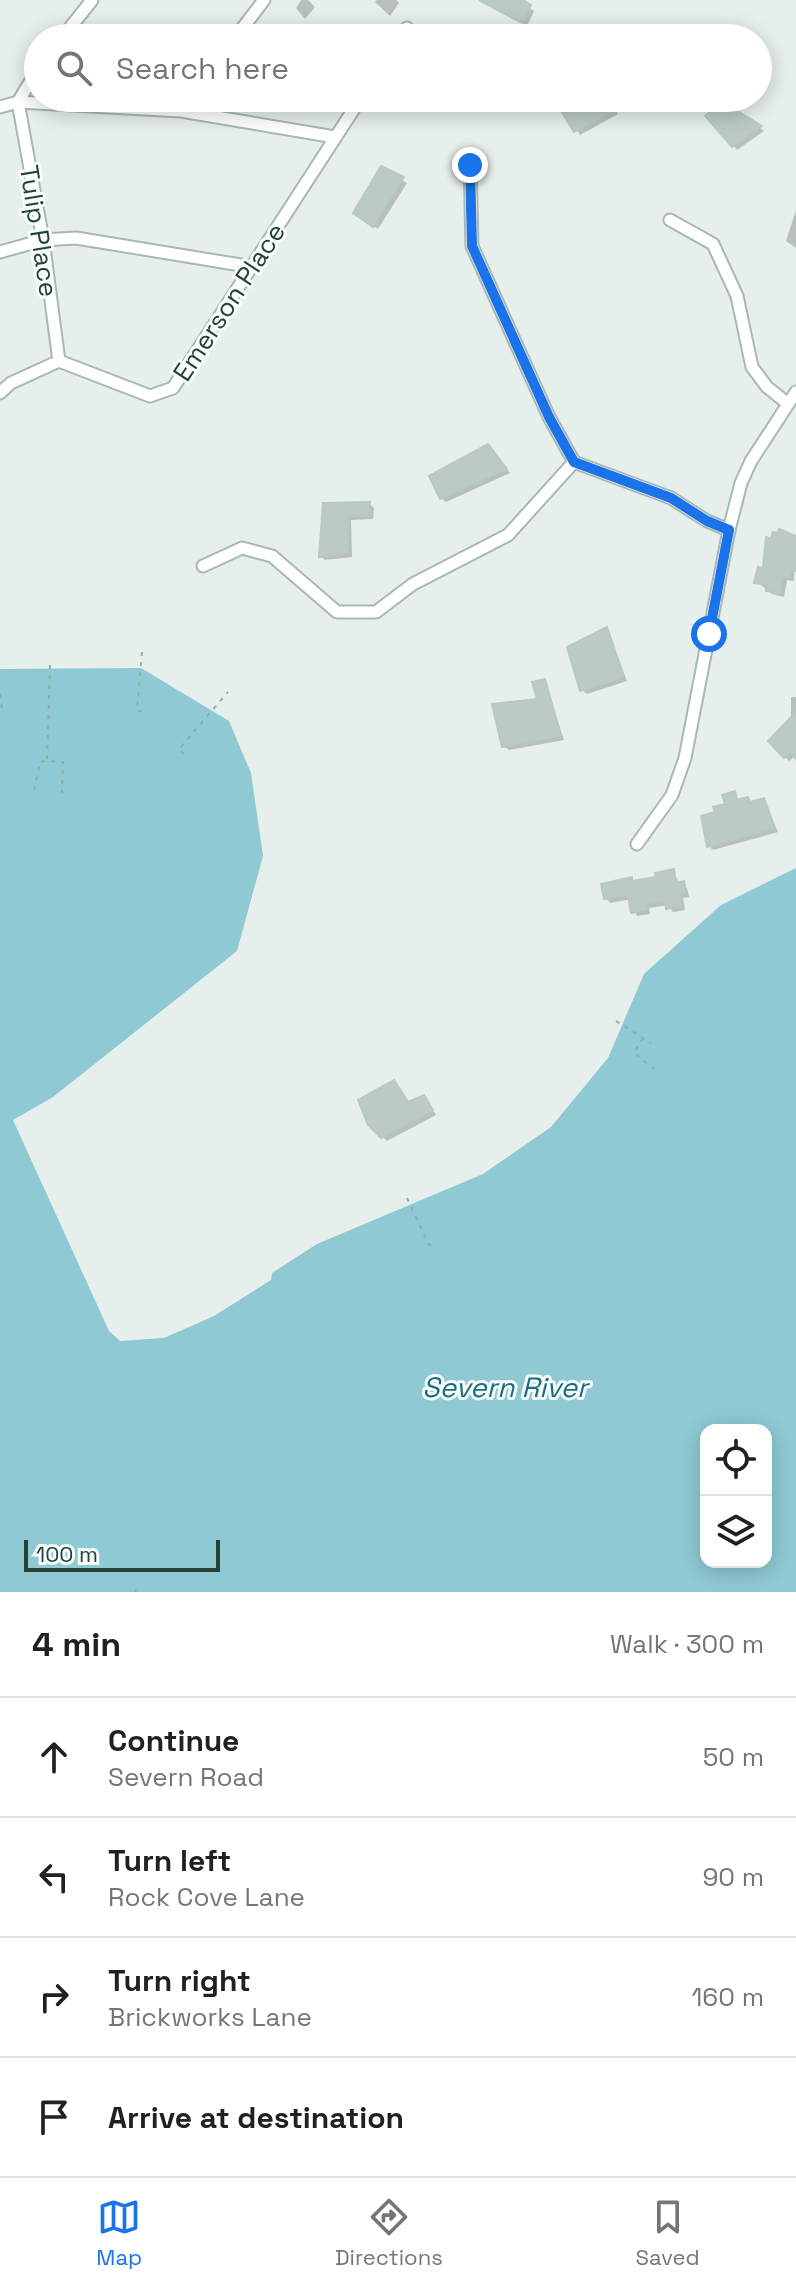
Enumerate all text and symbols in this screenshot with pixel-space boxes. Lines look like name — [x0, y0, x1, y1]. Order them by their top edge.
search box — [24, 24, 772, 112]
icon: search — [52, 46, 96, 90]
text: Search here — [116, 49, 289, 88]
route end — [452, 147, 488, 183]
street label: Tulip Place — [12, 163, 66, 299]
street label: Emerson Place — [165, 216, 293, 388]
route start — [691, 616, 727, 652]
water label: Severn River — [422, 1369, 591, 1405]
map controls — [700, 1424, 772, 1568]
button: locate — [700, 1424, 772, 1496]
button: layers — [700, 1496, 772, 1568]
scale bar — [24, 1536, 220, 1572]
text: 100 m — [36, 1540, 98, 1568]
text: 4 min — [32, 1623, 121, 1666]
text: Walk · 300 m — [610, 1627, 764, 1661]
text: Continue — [108, 1721, 239, 1760]
icon: ahead — [32, 1735, 76, 1779]
text: 50 m — [703, 1740, 764, 1774]
text: Severn Road — [108, 1760, 264, 1794]
text: Turn left — [108, 1841, 231, 1880]
icon: left — [32, 1855, 76, 1899]
text: 90 m — [702, 1860, 764, 1894]
text: Rock Cove Lane — [108, 1880, 305, 1914]
text: Turn right — [108, 1961, 251, 2000]
icon: right — [32, 1975, 76, 2019]
text: 160 m — [692, 1980, 764, 2014]
text: Brickworks Lane — [108, 2000, 312, 2034]
icon: arrive — [32, 2095, 76, 2139]
text: Arrive at destination — [108, 2098, 404, 2137]
tab: Map — [96, 2195, 142, 2271]
tab: Directions — [335, 2195, 443, 2271]
tab: Saved — [635, 2195, 700, 2271]

